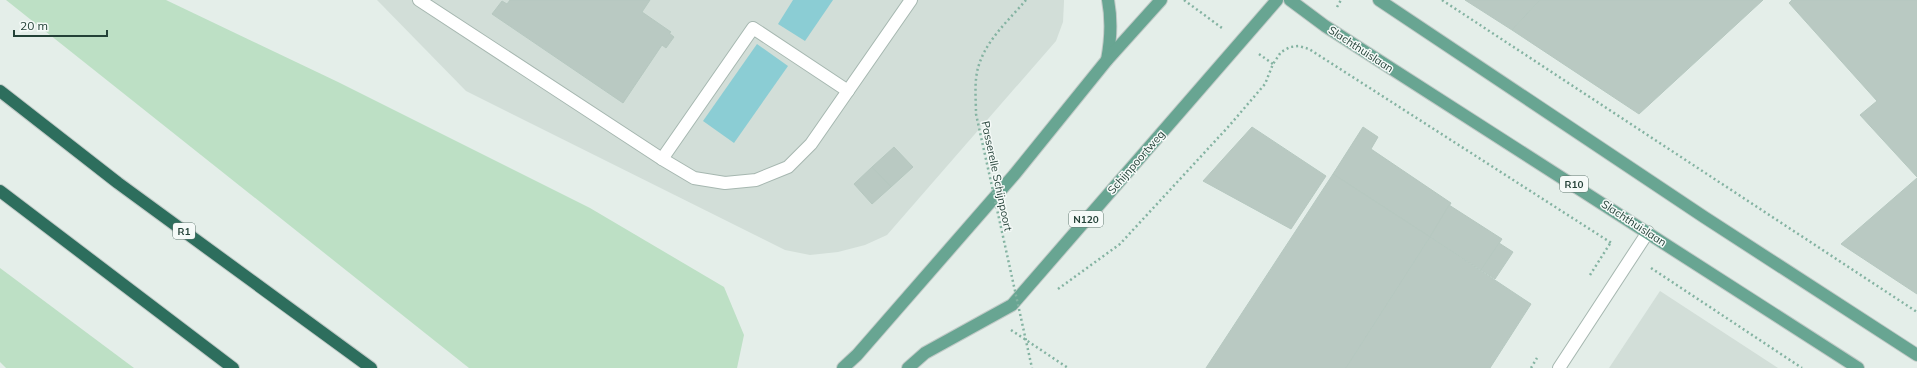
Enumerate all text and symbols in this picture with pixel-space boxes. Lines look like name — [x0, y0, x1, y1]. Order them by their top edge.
scale bar — [14, 12, 107, 38]
text: 20 m — [20, 18, 48, 33]
street label: Slachthuislaan — [1326, 23, 1396, 75]
street label: Passerelle Schijnpoort — [978, 120, 1016, 232]
street label: Schijnpoortweg — [1105, 127, 1167, 197]
road number: R10 — [1560, 176, 1588, 192]
street label: Slachthuislaan — [1599, 197, 1669, 249]
road number: N120 — [1069, 211, 1103, 227]
road number: R1 — [173, 223, 195, 239]

